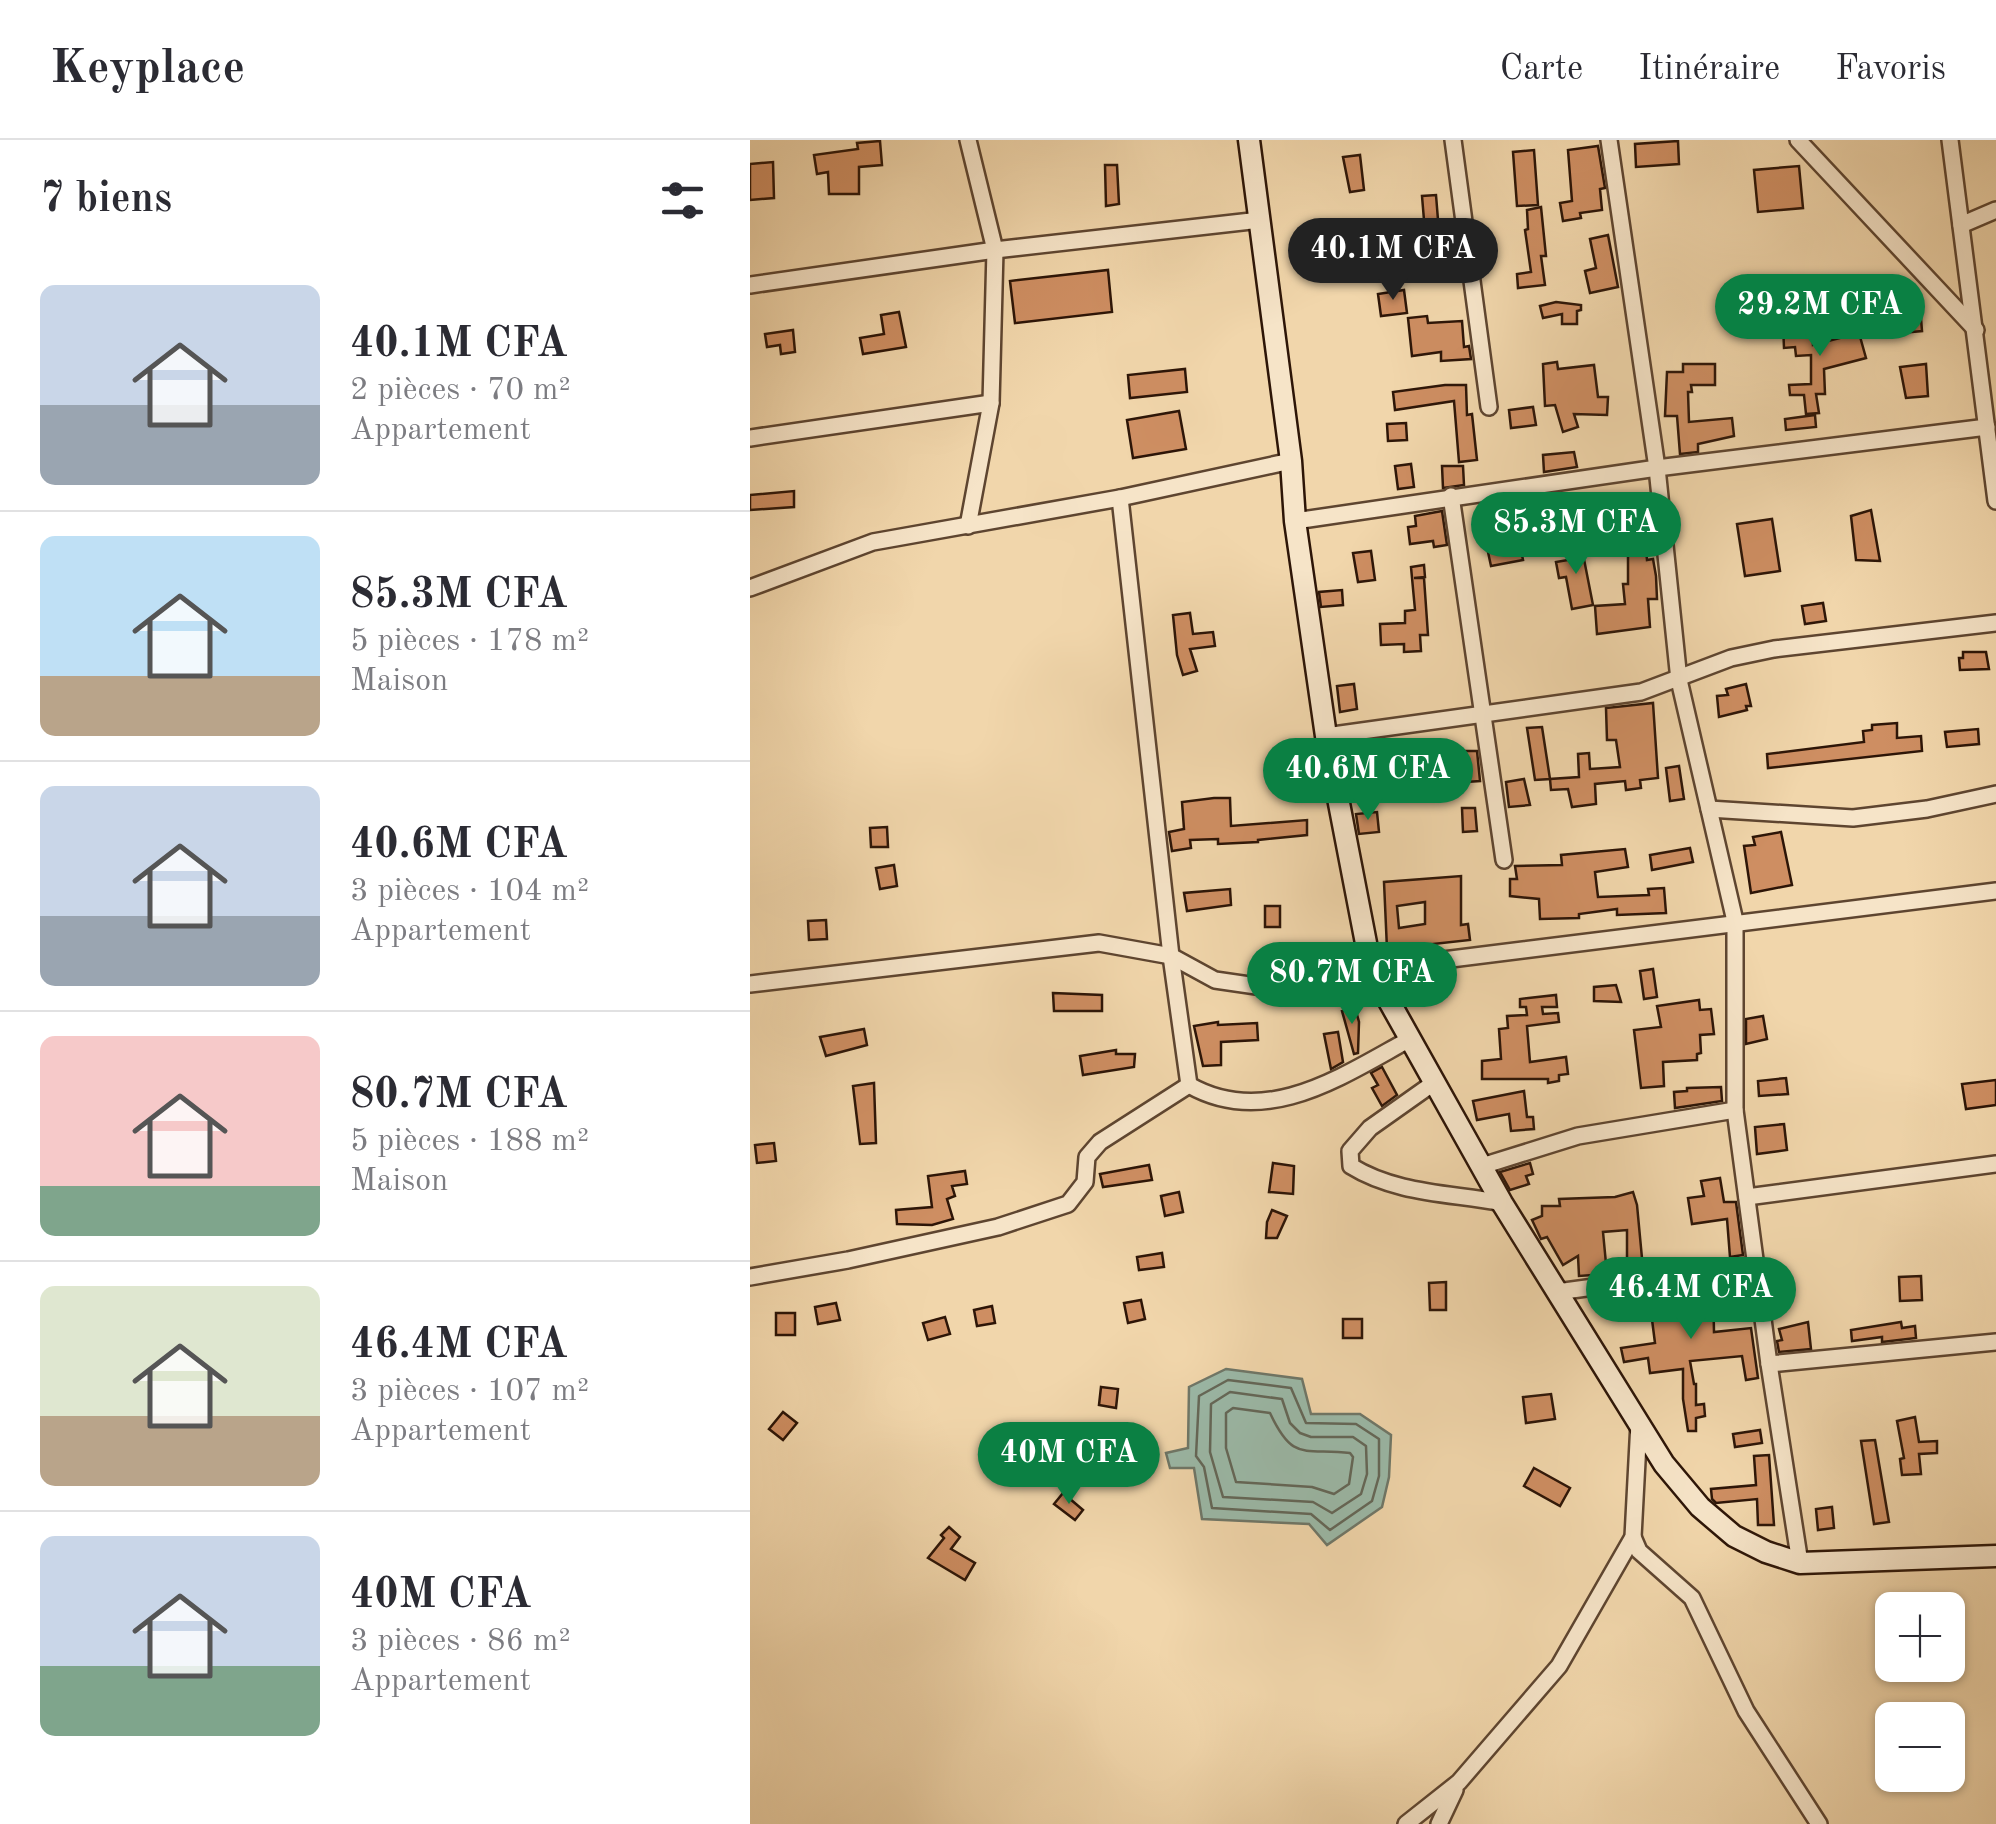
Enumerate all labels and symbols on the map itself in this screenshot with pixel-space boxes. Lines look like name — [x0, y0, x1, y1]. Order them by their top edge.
pin: 40.1M CFA — [1279, 218, 1507, 303]
pin: 29.2M CFA — [1706, 274, 1934, 359]
pin: 85.3M CFA — [1462, 492, 1690, 577]
pin: 40.6M CFA — [1254, 738, 1482, 823]
pin: 80.7M CFA — [1238, 942, 1466, 1027]
pin: 46.4M CFA — [1577, 1257, 1805, 1342]
pin: 40M CFA — [977, 1422, 1161, 1507]

